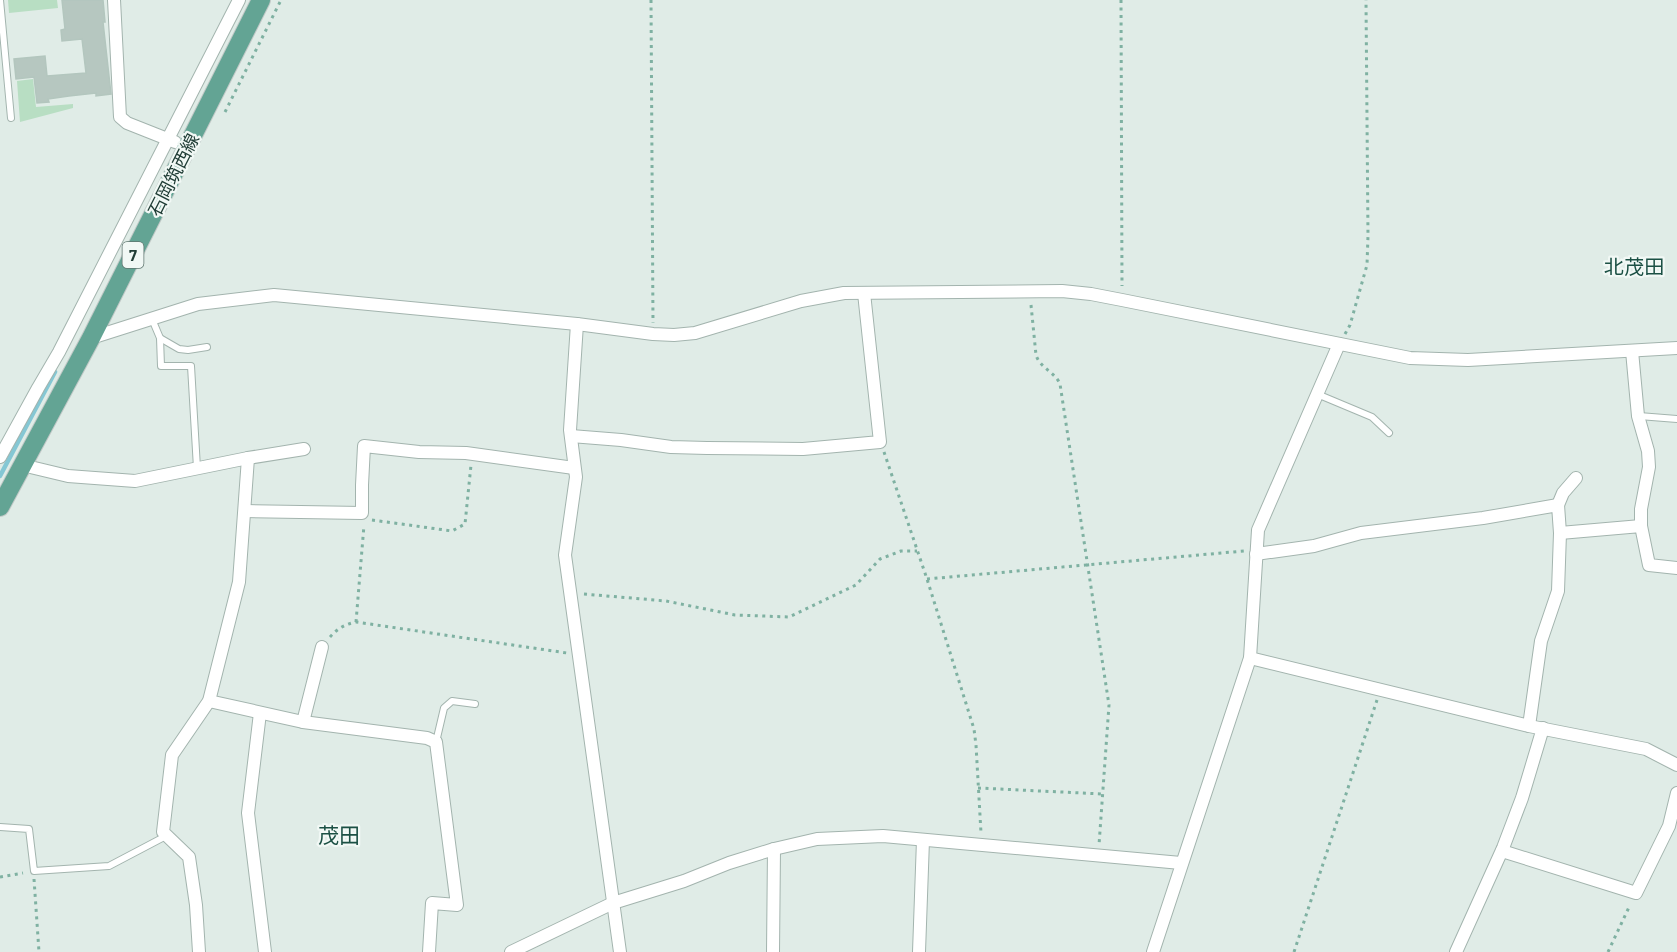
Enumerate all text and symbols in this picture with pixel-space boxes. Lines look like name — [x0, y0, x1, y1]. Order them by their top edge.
street label: 石岡筑西線 — [143, 129, 203, 220]
road number: 7 — [122, 242, 144, 268]
district label: 北茂田 — [1604, 254, 1664, 278]
district label: 茂田 — [318, 822, 360, 847]

